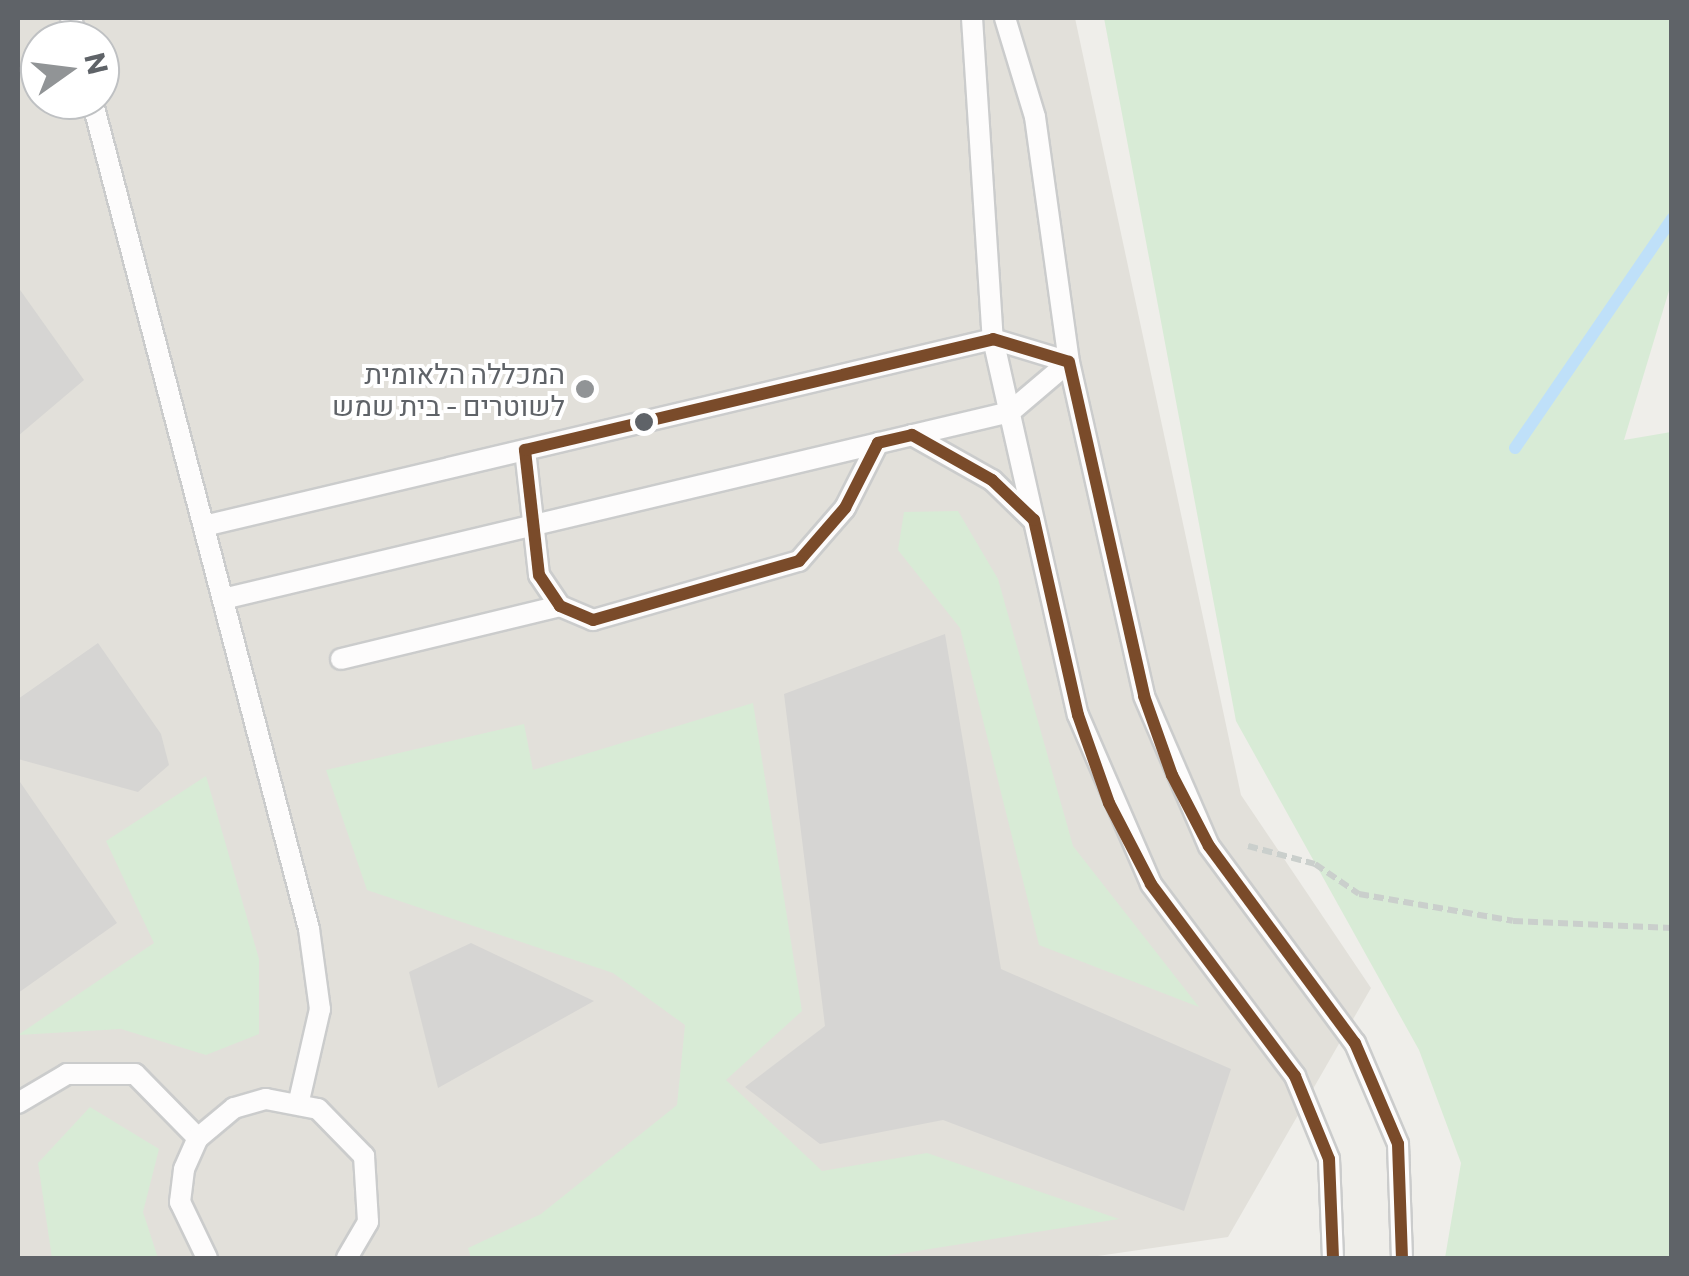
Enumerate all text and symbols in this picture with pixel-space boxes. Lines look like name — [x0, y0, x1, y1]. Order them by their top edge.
north arrow — [20, 20, 120, 120]
text: N — [78, 49, 116, 78]
place label: המכללה הלאומית לשוטרים - בית שמש — [332, 356, 565, 422]
marker: המכללה הלאומית לשוטרים - בית שמש — [574, 378, 596, 400]
unlabelled marker — [634, 412, 654, 432]

